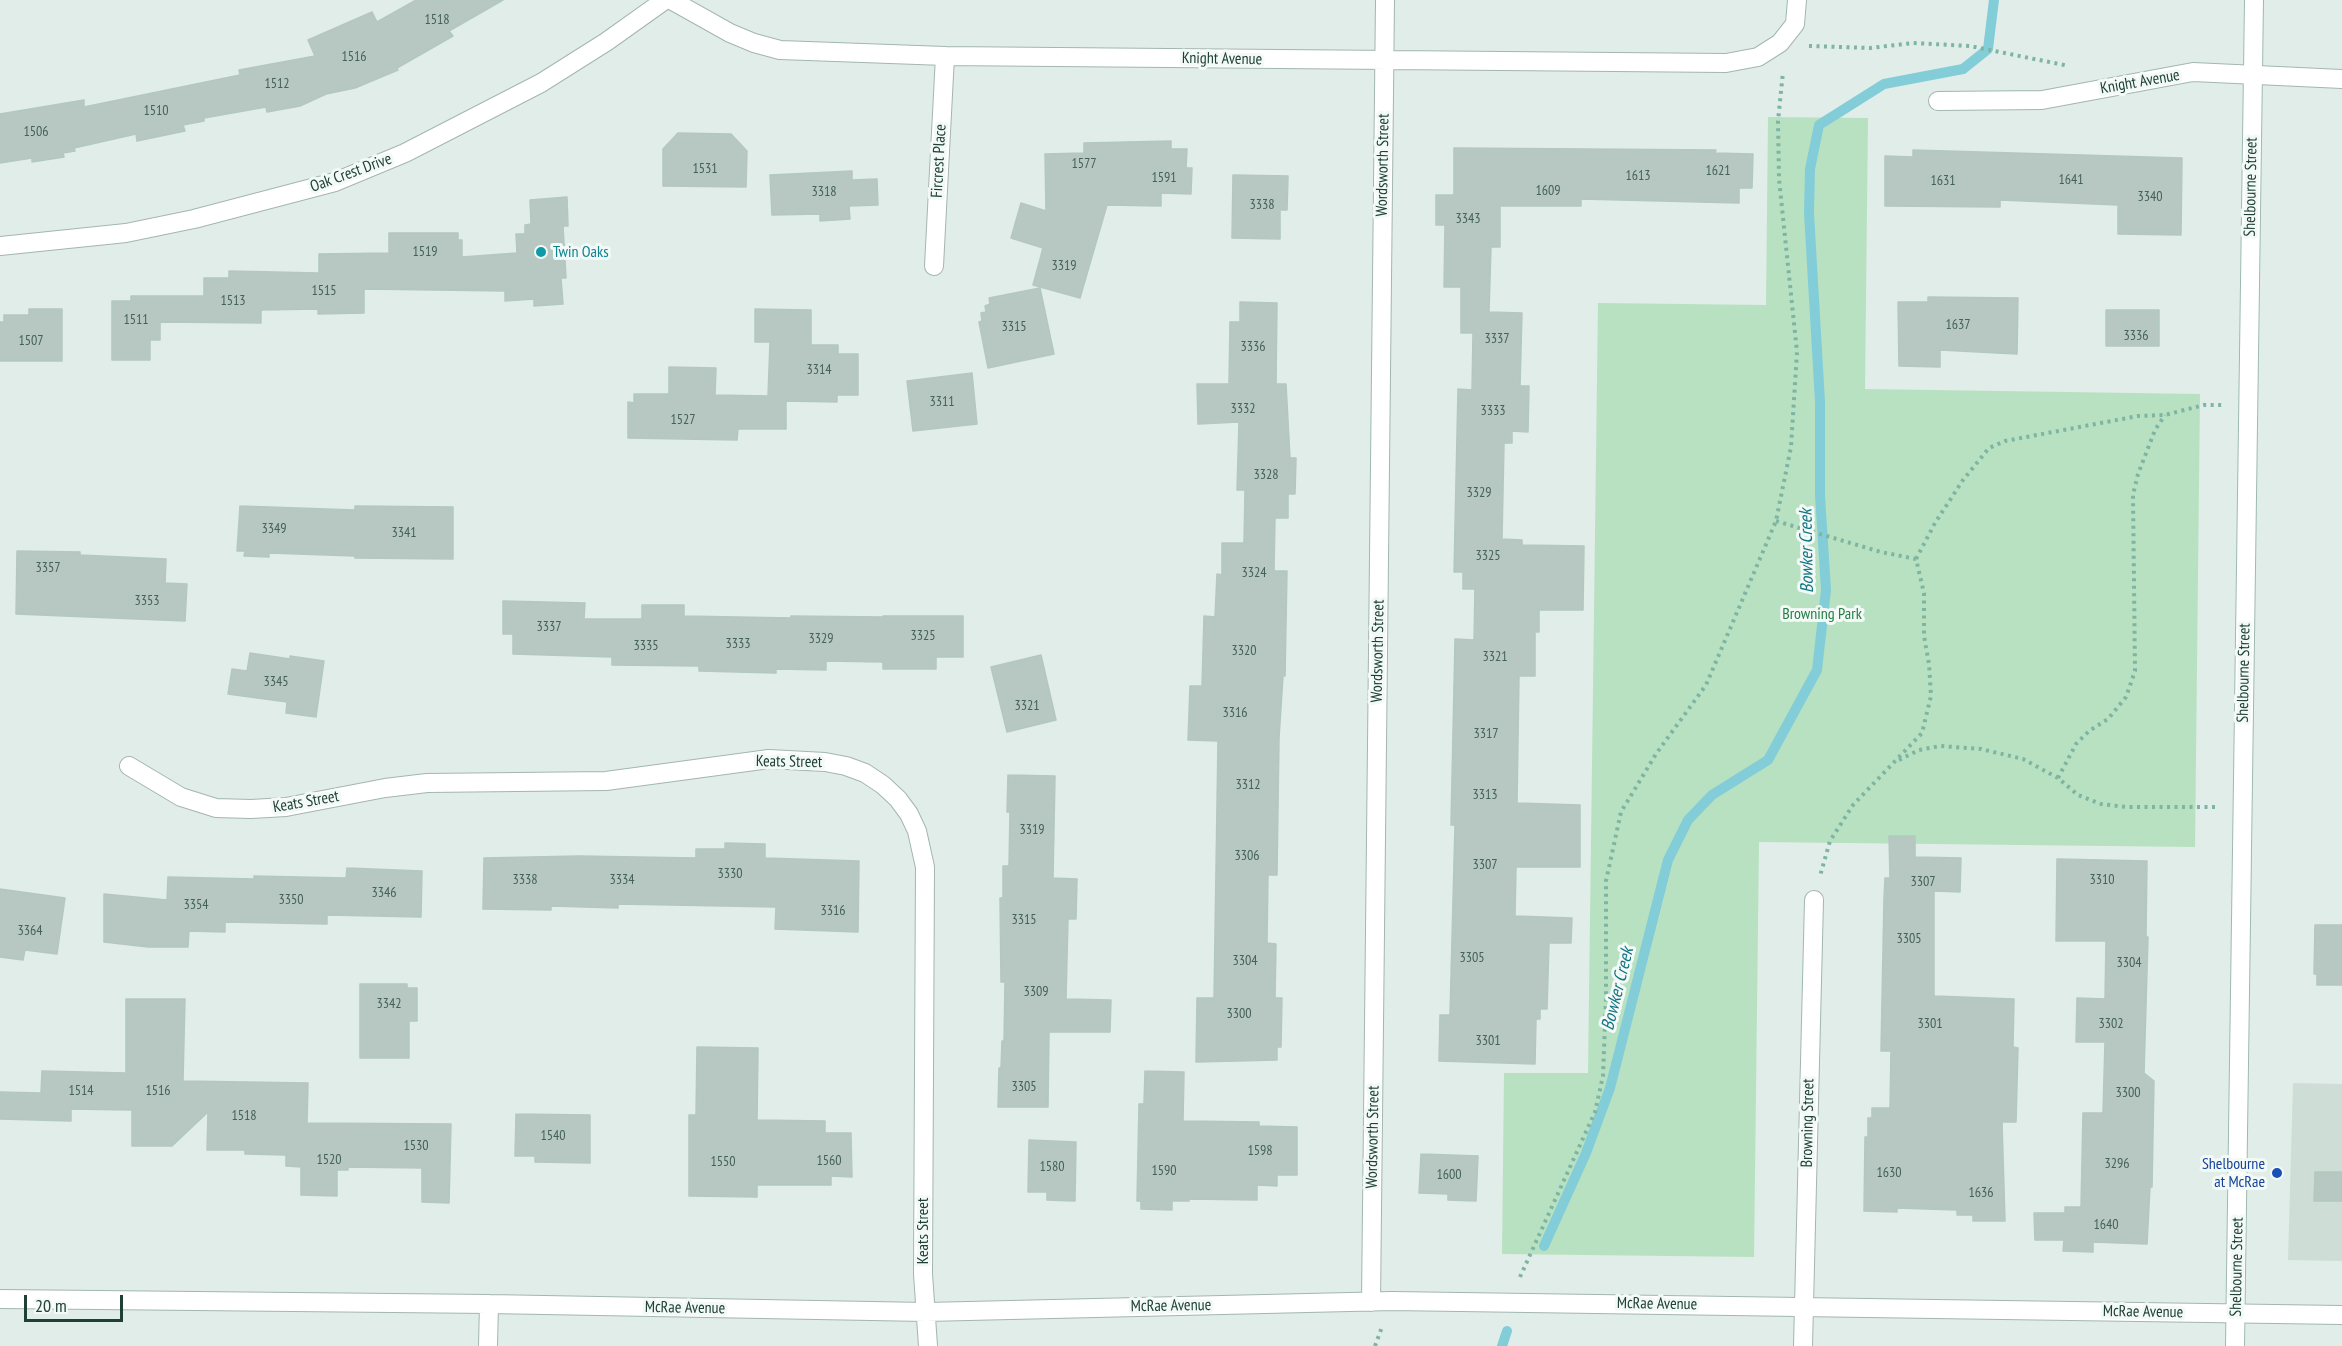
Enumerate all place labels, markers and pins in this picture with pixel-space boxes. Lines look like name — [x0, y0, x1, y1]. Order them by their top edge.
place label: Twin Oaks — [553, 242, 609, 262]
marker: Twin Oaks — [534, 245, 548, 259]
place label: Shelbourne at McRae — [2202, 1154, 2265, 1192]
marker: Shelbourne at McRae — [2270, 1166, 2284, 1180]

